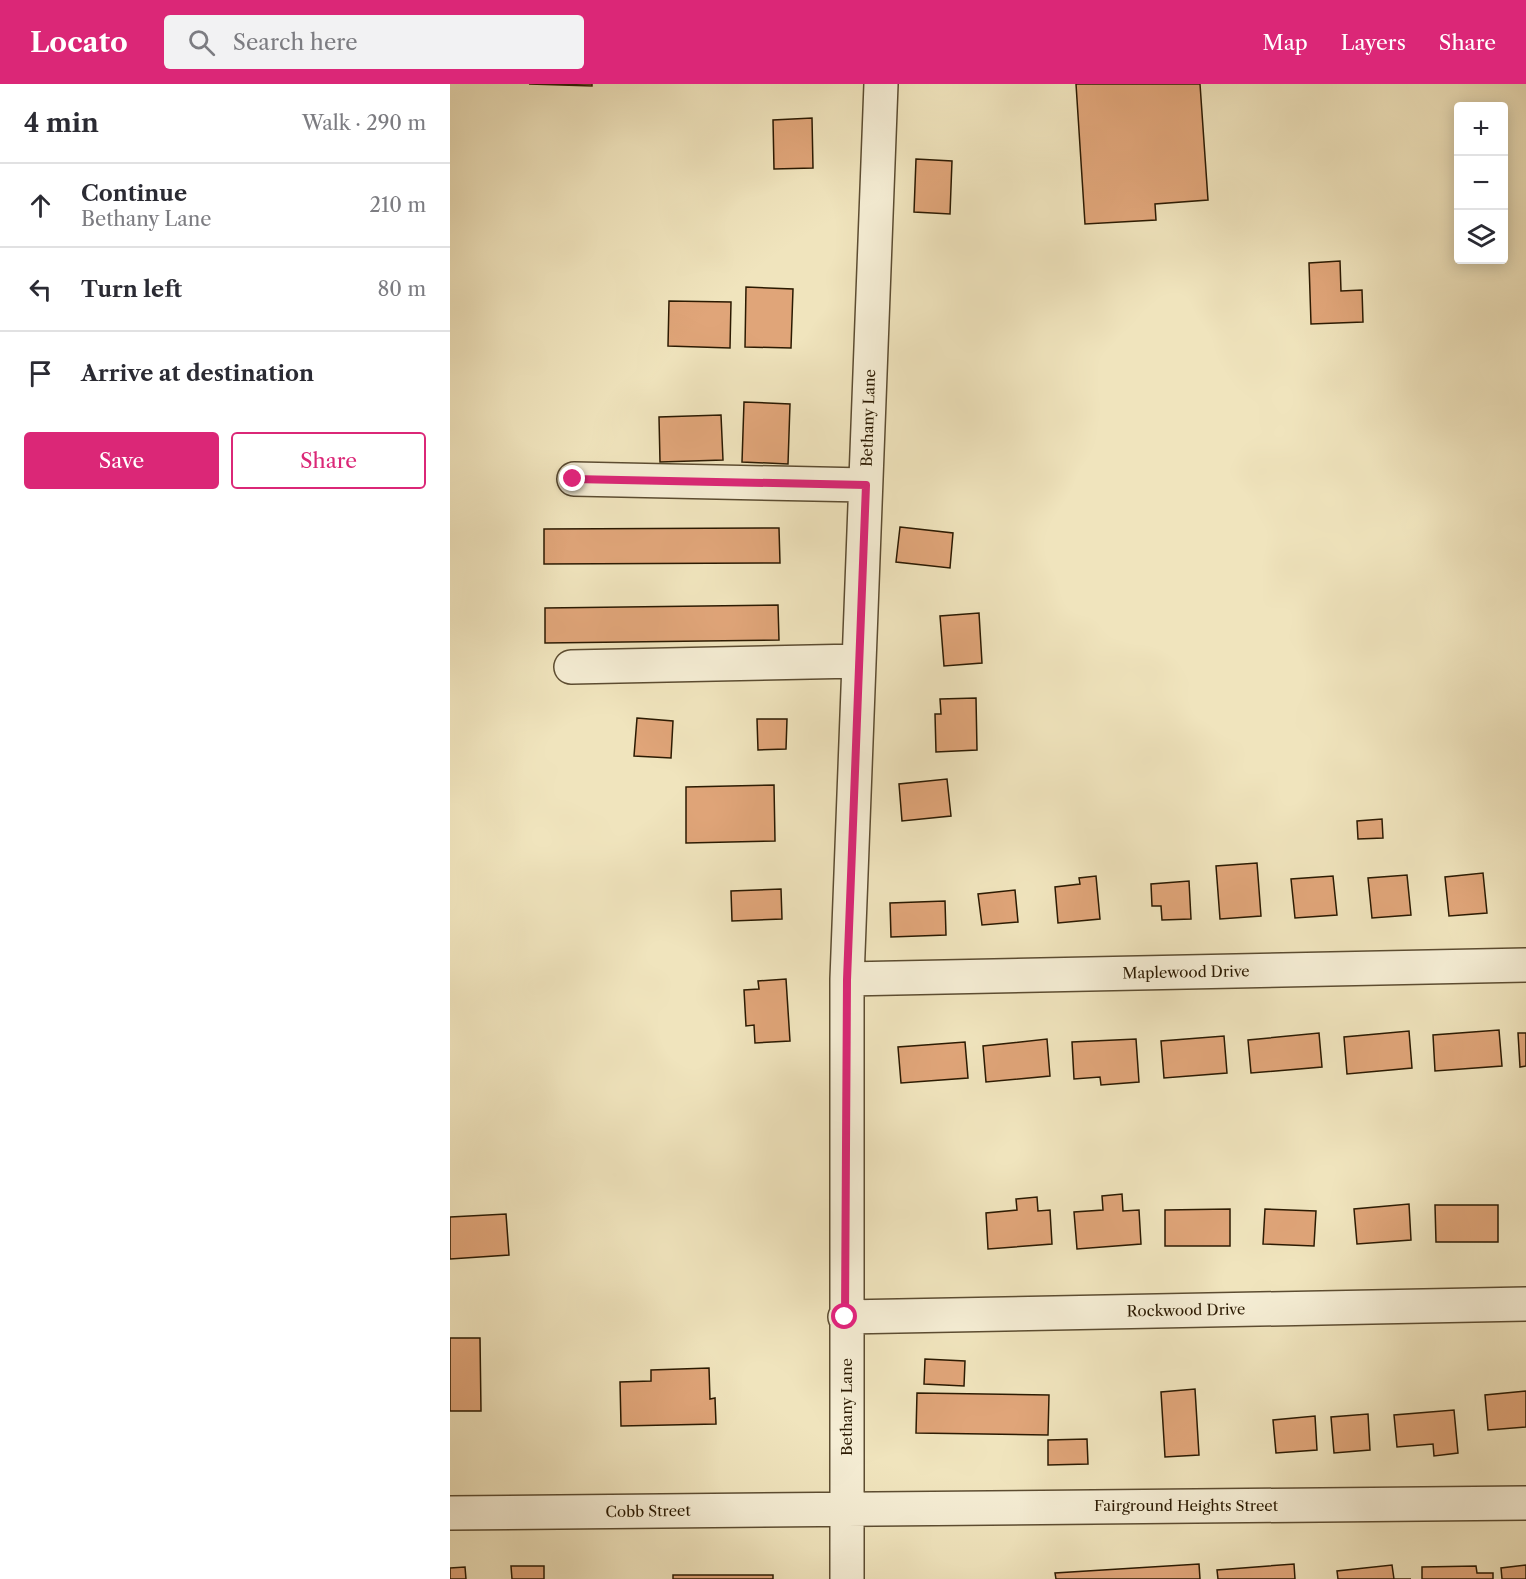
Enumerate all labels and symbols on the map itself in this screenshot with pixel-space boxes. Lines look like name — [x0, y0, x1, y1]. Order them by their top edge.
street label: Bethany Lane — [857, 369, 879, 467]
route end — [559, 465, 585, 491]
street label: Maplewood Drive — [1122, 961, 1250, 983]
street label: Rockwood Drive — [1126, 1299, 1246, 1321]
route start — [831, 1303, 857, 1329]
street label: Bethany Lane — [837, 1358, 856, 1456]
street label: Fairground Heights Street — [1094, 1496, 1279, 1515]
street label: Cobb Street — [605, 1501, 692, 1521]

